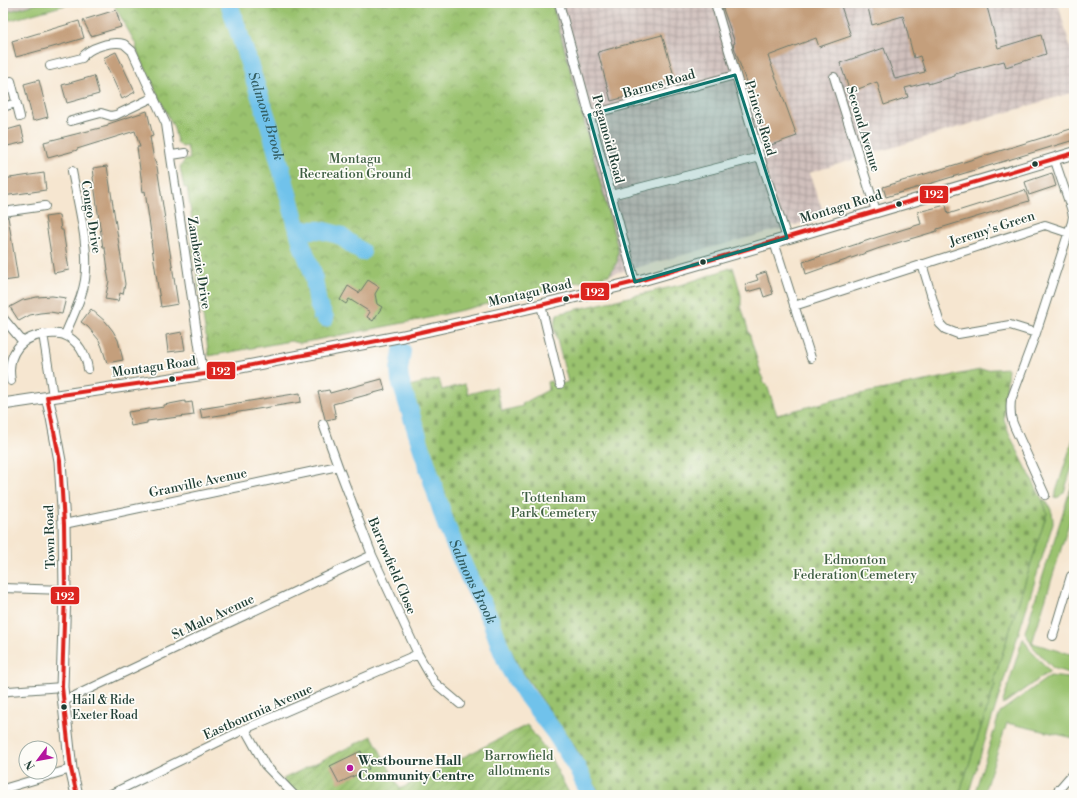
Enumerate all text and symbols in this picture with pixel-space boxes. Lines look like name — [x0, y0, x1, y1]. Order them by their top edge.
street label: Barnes Road — [620, 66, 698, 102]
water label: Salmons Brook — [243, 69, 288, 163]
street label: Princes Road — [741, 78, 779, 158]
street label: Second Avenue — [842, 84, 884, 174]
street label: Pegamoid Road — [588, 93, 628, 186]
park label: Montagu Recreation Ground — [299, 151, 412, 182]
unlabelled marker — [1030, 159, 1040, 169]
street label: Congo Drive — [77, 179, 105, 255]
line badge: 192 — [919, 185, 949, 204]
street label: Montagu Road — [798, 187, 885, 227]
text: 192 — [925, 188, 944, 202]
unlabelled marker — [894, 199, 904, 209]
street label: Jeremy's Green — [946, 208, 1037, 251]
street label: Zambezie Drive — [184, 216, 214, 311]
unlabelled marker — [698, 257, 708, 267]
street label: Montagu Road — [487, 276, 574, 310]
line badge: 192 — [580, 282, 610, 301]
text: 192 — [586, 286, 605, 300]
unlabelled marker — [561, 294, 571, 304]
street label: Montagu Road — [111, 353, 198, 381]
line badge: 192 — [206, 361, 236, 380]
text: 192 — [212, 365, 231, 379]
unlabelled marker — [167, 374, 177, 384]
street label: Granville Avenue — [147, 465, 249, 501]
park label: Tottenham Park Cemetery — [511, 490, 598, 521]
street label: Town Road — [41, 504, 59, 570]
street label: Barrowfield Close — [364, 514, 420, 617]
water label: Salmons Brook — [444, 537, 500, 627]
park label: Edmonton Federation Cemetery — [793, 552, 918, 583]
line badge: 192 — [50, 586, 80, 605]
text: 192 — [56, 590, 75, 604]
street label: St Malo Avenue — [169, 591, 257, 643]
street label: Eastbournia Avenue — [201, 680, 316, 743]
place label: Hail & Ride Exeter Road — [72, 693, 138, 723]
marker: Hail & Ride Exeter Road — [59, 702, 69, 712]
north arrow — [18, 740, 58, 780]
park label: Barrowfield allotments — [484, 748, 554, 779]
place label: Westbourne Hall Community Centre — [357, 753, 474, 784]
text: N — [22, 757, 39, 772]
marker: Westbourne Hall Community Centre — [345, 763, 355, 773]

